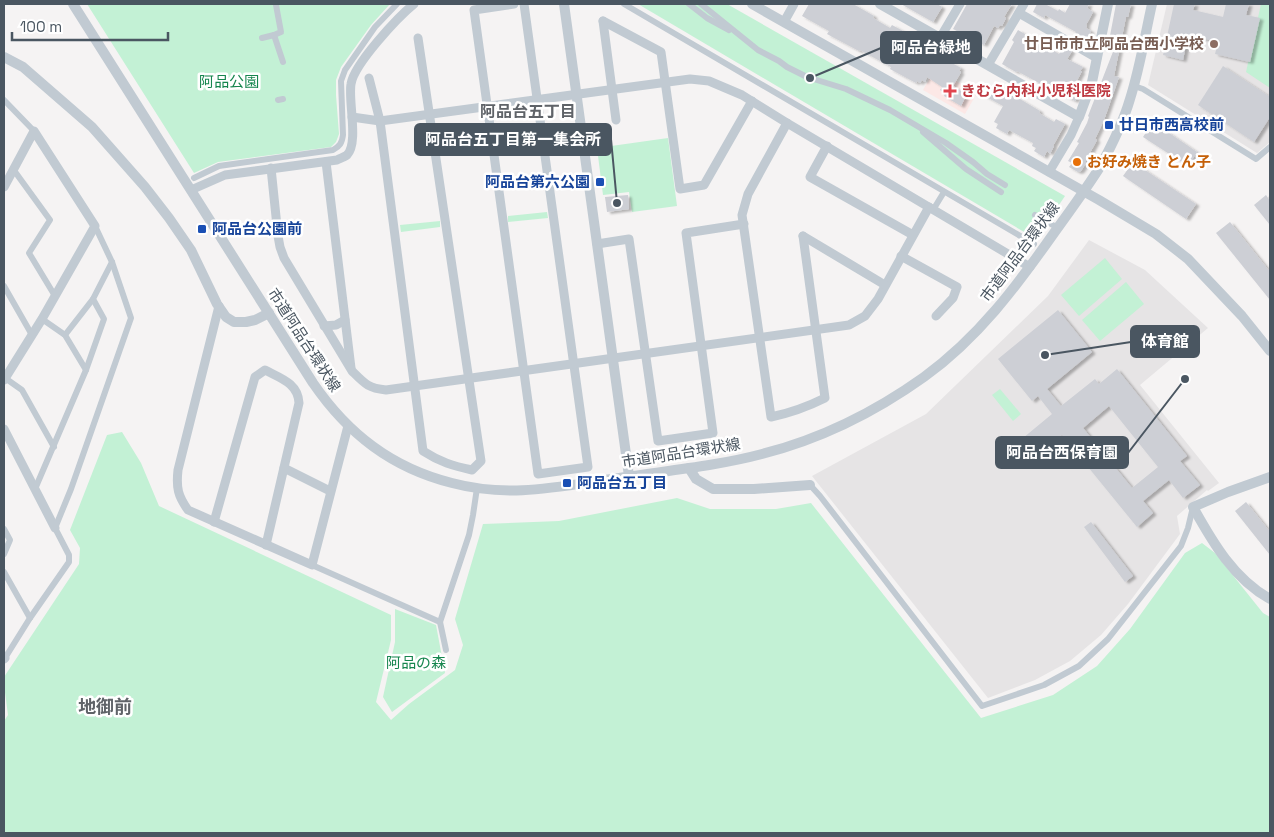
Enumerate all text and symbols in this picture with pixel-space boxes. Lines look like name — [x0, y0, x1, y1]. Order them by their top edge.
scale bar — [12, 10, 169, 42]
text: 100 m — [20, 17, 62, 36]
callout: 阿品台緑地 — [881, 32, 981, 63]
place label: 廿日市市立阿品台西小学校 — [1024, 34, 1204, 53]
text: 阿品台緑地 — [891, 37, 971, 58]
marker: 廿日市市立阿品台西小学校 — [1208, 38, 1220, 50]
park label: 阿品公園 — [199, 72, 259, 91]
place label: きむら内科小児科医院 — [961, 81, 1111, 100]
marker: きむら内科小児科医院 — [943, 84, 957, 98]
district label: 阿品台五丁目 — [480, 101, 576, 122]
place label: 廿日市西高校前 — [1119, 115, 1224, 134]
marker: 廿日市西高校前 — [1103, 119, 1115, 131]
callout: 阿品台五丁目第一集会所 — [415, 124, 611, 155]
text: 阿品台五丁目第一集会所 — [425, 129, 601, 150]
place label: お好み焼き とん子 — [1087, 152, 1211, 171]
marker: お好み焼き とん子 — [1071, 156, 1083, 168]
place label: 阿品台第六公園 — [485, 172, 590, 191]
marker: 阿品台第六公園 — [594, 176, 606, 188]
street label: 市道阿品台環状線 — [976, 198, 1063, 305]
place label: 阿品台公園前 — [212, 219, 302, 238]
marker: 阿品台公園前 — [196, 223, 208, 235]
street label: 市道阿品台環状線 — [264, 284, 345, 395]
callout: 体育館 — [1131, 326, 1199, 357]
text: 体育館 — [1141, 331, 1189, 352]
street label: 市道阿品台環状線 — [620, 434, 742, 471]
callout: 阿品台西保育園 — [996, 437, 1128, 468]
text: 阿品台西保育園 — [1006, 442, 1118, 463]
place label: 阿品台五丁目 — [577, 473, 667, 492]
marker: 阿品台五丁目 — [561, 477, 573, 489]
park label: 阿品の森 — [386, 653, 446, 672]
district label: 地御前 — [78, 695, 132, 718]

